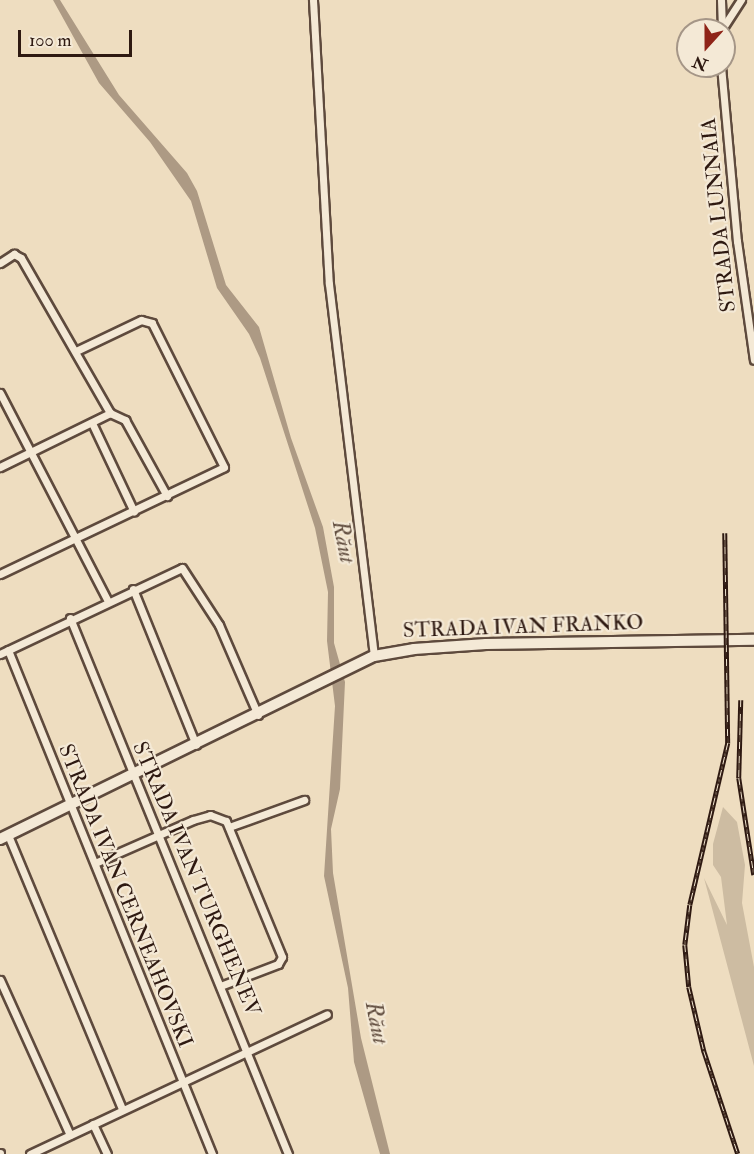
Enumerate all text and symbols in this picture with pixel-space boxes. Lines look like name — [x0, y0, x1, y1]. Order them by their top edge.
scale bar — [21, 18, 135, 56]
north arrow — [676, 18, 736, 78]
text: 100 m — [29, 29, 72, 52]
text: N — [690, 51, 711, 75]
street label: STRADA LUNNAIA — [696, 117, 742, 313]
water label: Răut — [326, 519, 360, 565]
street label: STRADA IVAN FRANKO — [402, 610, 644, 644]
street label: STRADA IVAN TURGHENEV — [127, 738, 265, 1020]
street label: STRADA IVAN CERNEAHOVSKI — [52, 741, 198, 1051]
water label: Răut — [359, 1000, 393, 1046]

